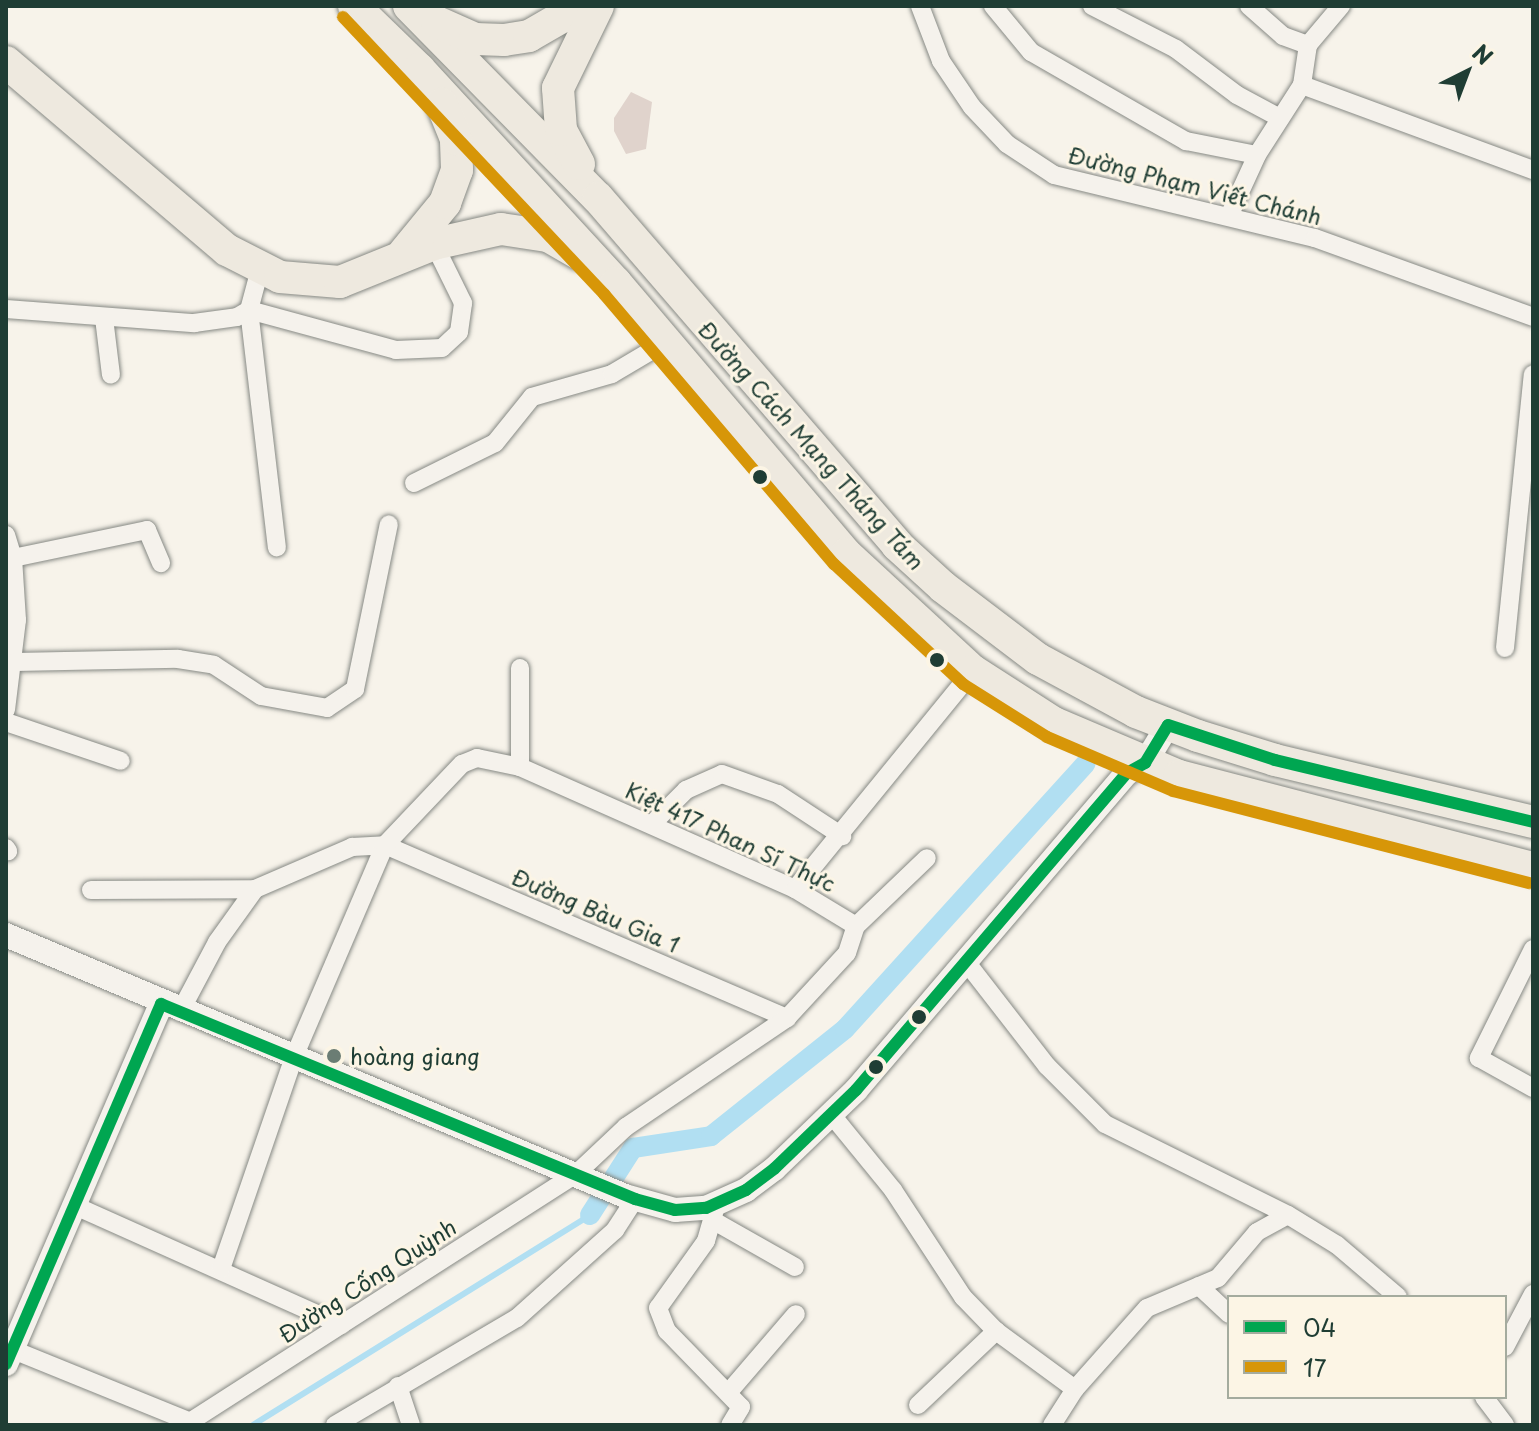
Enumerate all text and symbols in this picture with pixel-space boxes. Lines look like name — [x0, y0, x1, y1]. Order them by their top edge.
north arrow — [1427, 32, 1507, 112]
text: N — [1466, 36, 1501, 72]
street label: Đường Phạm Viết Chánh — [1065, 141, 1325, 229]
street label: Đường Cách Mạng Tháng Tám — [694, 316, 930, 574]
unlabelled marker — [752, 469, 768, 485]
unlabelled marker — [929, 652, 945, 668]
street label: Kiệt 417 Phan Sĩ Thực — [621, 775, 841, 897]
street label: Đường Bàu Gia 1 — [508, 863, 684, 957]
unlabelled marker — [911, 1009, 927, 1025]
place label: hoàng giang — [350, 1043, 481, 1069]
marker: hoàng giang — [325, 1047, 343, 1065]
unlabelled marker — [868, 1059, 884, 1075]
street label: Đường Cống Quỳnh — [273, 1212, 461, 1348]
legend — [1227, 1295, 1507, 1399]
text: 04 — [1303, 1309, 1336, 1345]
text: 17 — [1303, 1349, 1327, 1385]

